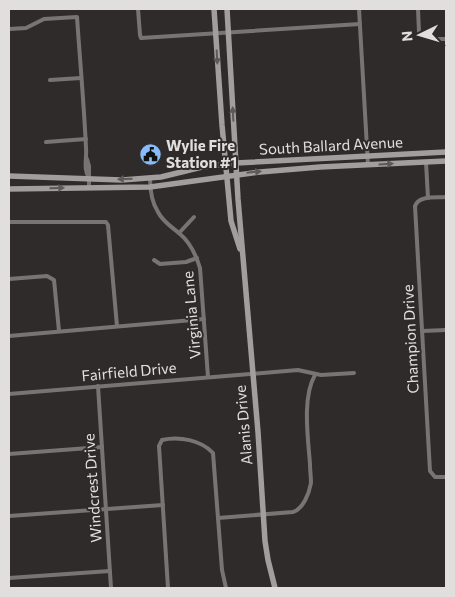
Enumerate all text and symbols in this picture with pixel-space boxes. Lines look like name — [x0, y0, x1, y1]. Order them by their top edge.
north arrow — [395, 10, 445, 60]
text: N — [398, 30, 415, 42]
one-way arrow — [214, 50, 222, 66]
one-way arrow — [228, 106, 236, 122]
street label: South Ballard Avenue — [259, 132, 403, 158]
place label: Wylie Fire Station #1 — [166, 136, 237, 171]
public building icon: Wylie Fire Station #1 — [138, 143, 162, 167]
one-way arrow — [378, 160, 394, 168]
one-way arrow — [246, 168, 262, 176]
one-way arrow — [117, 176, 133, 184]
one-way arrow — [50, 184, 66, 192]
street label: Virginia Lane — [178, 270, 204, 360]
street label: Champion Drive — [398, 284, 422, 394]
street label: Fairfield Drive — [81, 358, 177, 384]
street label: Alanis Drive — [231, 384, 255, 466]
street label: Windcrest Drive — [79, 433, 105, 543]

